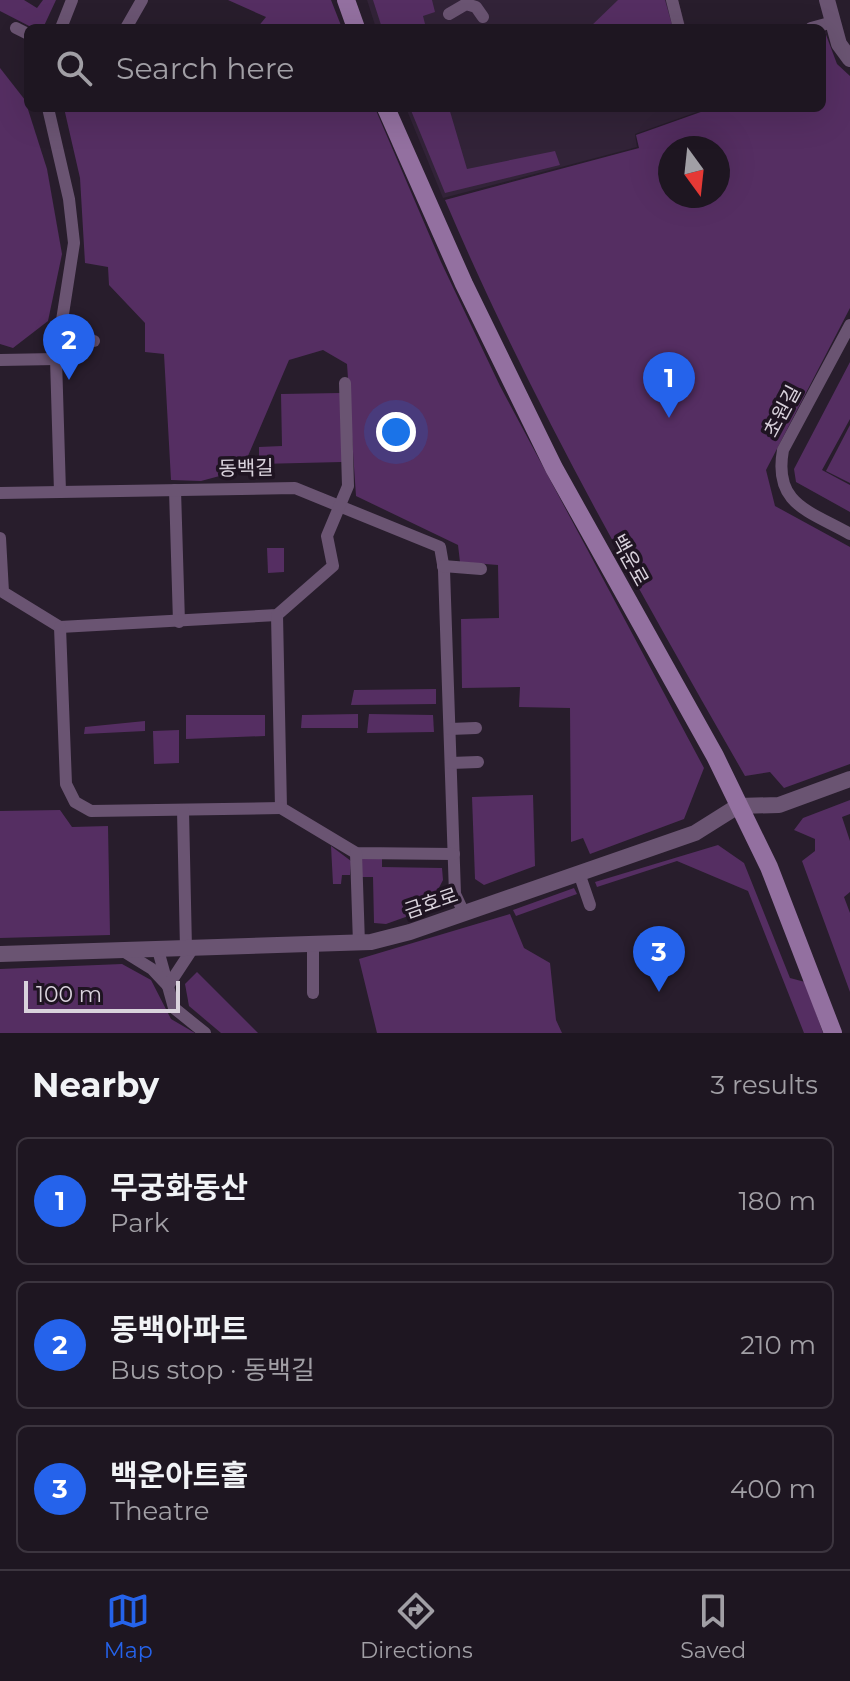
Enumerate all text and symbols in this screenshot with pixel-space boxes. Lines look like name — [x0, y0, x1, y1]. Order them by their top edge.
search box — [24, 24, 826, 112]
icon: search — [52, 46, 96, 90]
text: Search here — [116, 50, 294, 87]
north arrow — [658, 136, 730, 208]
pin: 2 — [43, 314, 95, 380]
pin: 1 — [643, 352, 695, 418]
street label: 초원길 — [758, 381, 806, 441]
your location — [376, 412, 416, 452]
street label: 동백길 — [218, 456, 274, 480]
street label: 백운로 — [606, 530, 654, 590]
street label: 금호로 — [401, 883, 461, 923]
pin: 3 — [633, 926, 685, 992]
scale bar — [24, 977, 180, 1013]
text: 100 m — [36, 981, 102, 1008]
text: Nearby — [32, 1064, 159, 1106]
text: 3 results — [711, 1069, 818, 1101]
text: 무궁화동산 — [110, 1169, 248, 1206]
text: 1 — [55, 1185, 65, 1217]
text: 180 m — [738, 1185, 816, 1217]
text: Park — [110, 1207, 169, 1239]
text: 동백아파트 — [110, 1311, 248, 1348]
text: 2 — [52, 1329, 68, 1361]
text: 210 m — [740, 1329, 816, 1361]
text: Bus stop · 동백길 — [110, 1354, 315, 1386]
text: 백운아트홀 — [110, 1457, 248, 1494]
text: 3 — [52, 1473, 68, 1505]
text: 400 m — [730, 1473, 816, 1505]
text: Theatre — [110, 1495, 210, 1527]
tab: Map — [104, 1589, 153, 1664]
tab: Directions — [360, 1589, 473, 1664]
tab: Saved — [680, 1589, 746, 1664]

